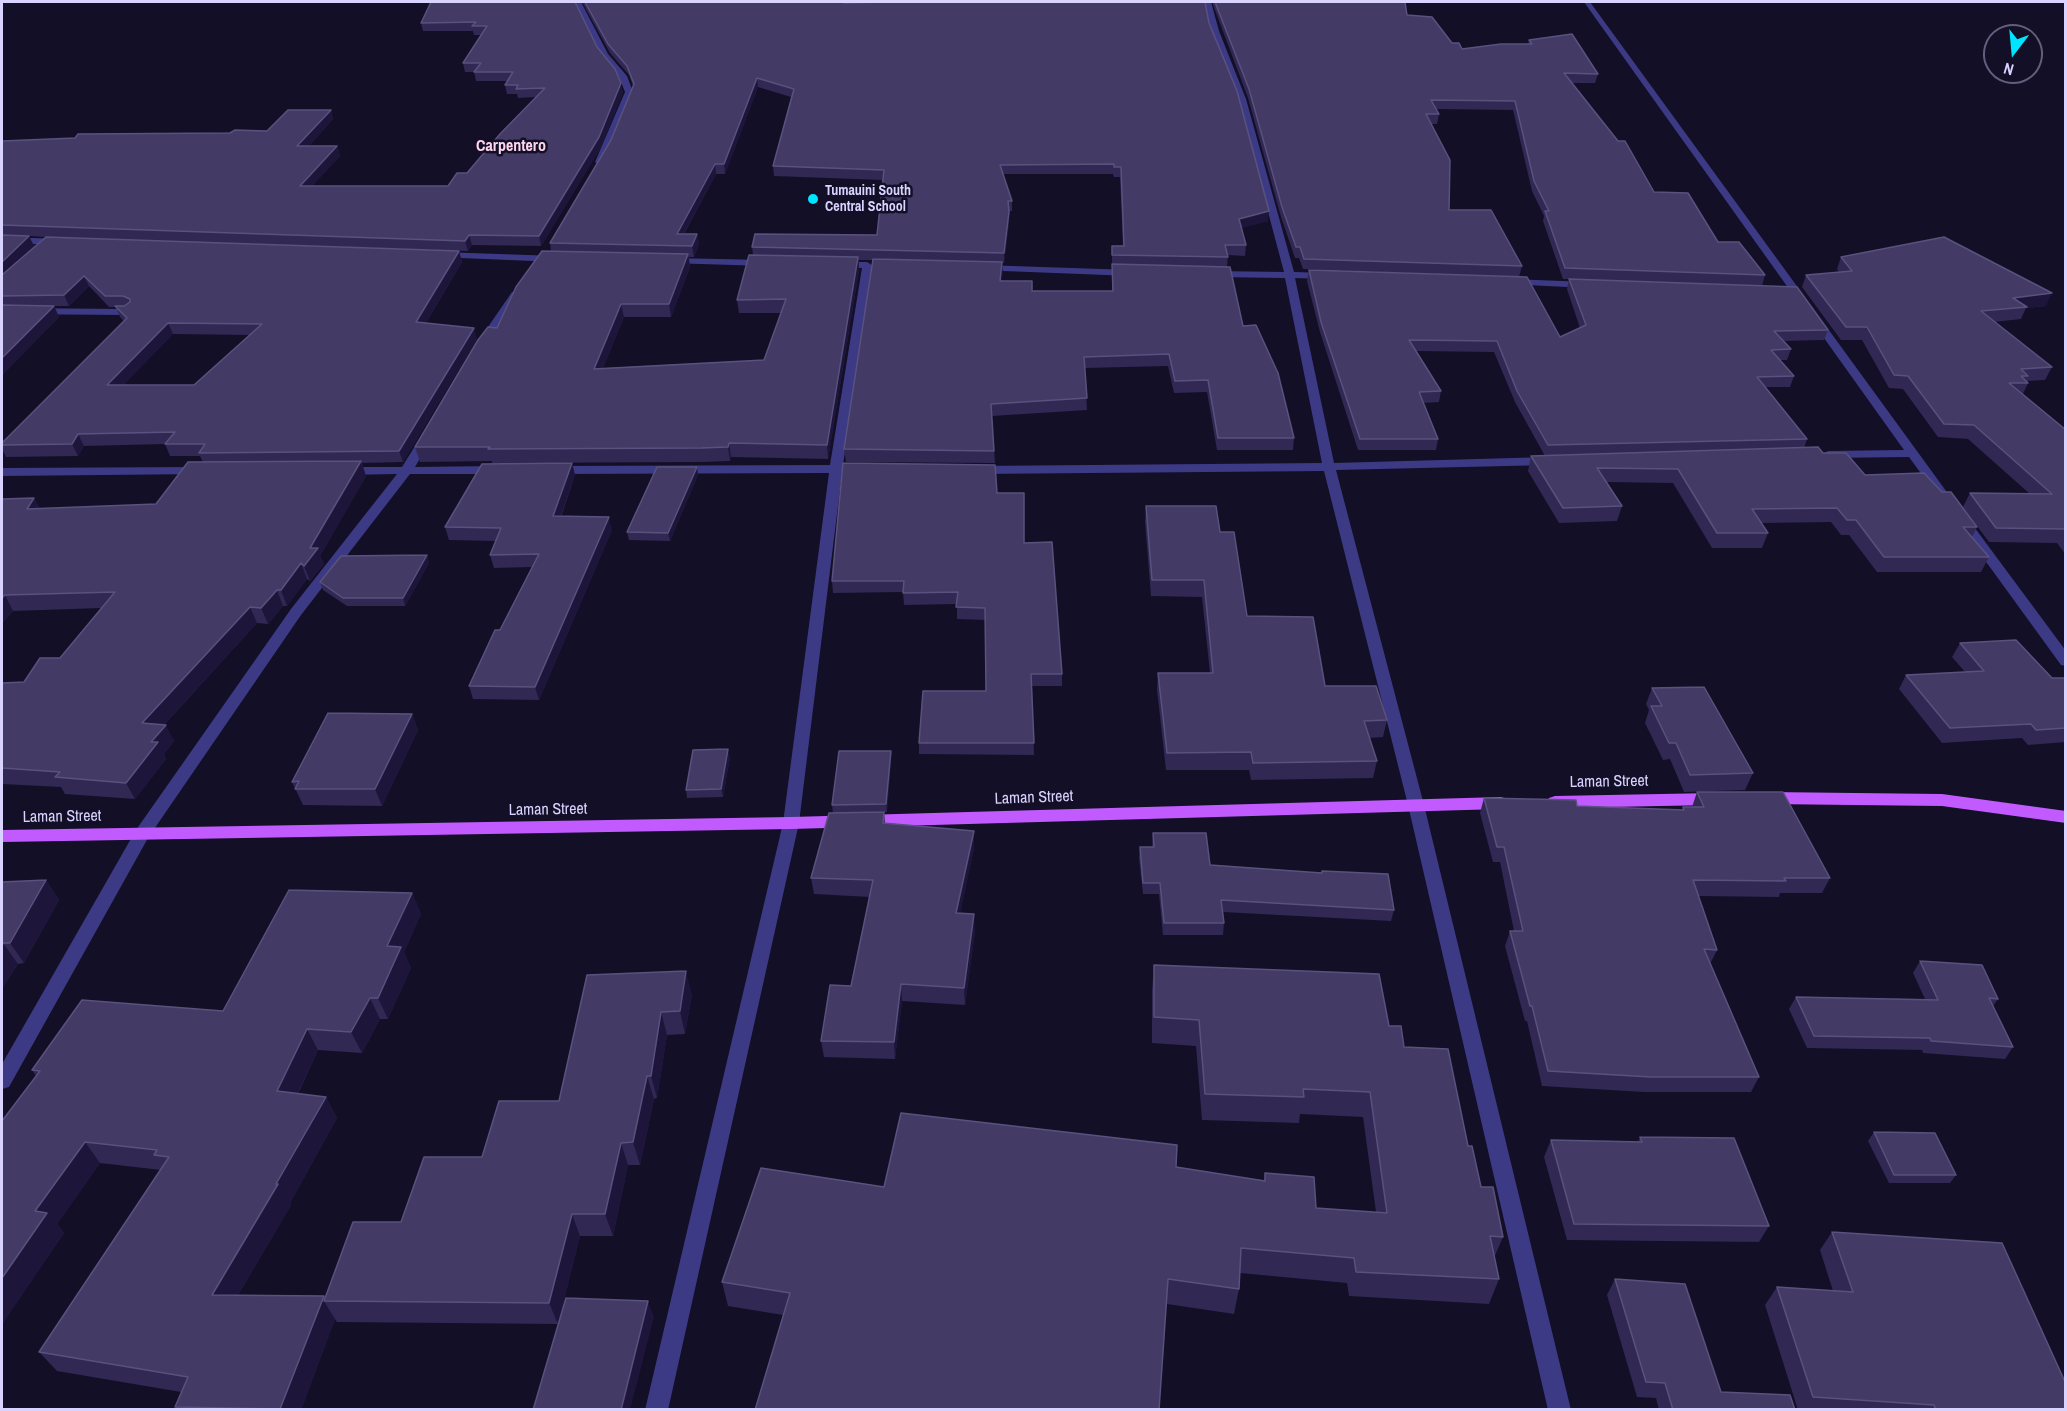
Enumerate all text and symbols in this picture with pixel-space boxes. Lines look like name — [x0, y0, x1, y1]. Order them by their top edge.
north arrow — [1983, 24, 2043, 84]
text: N — [2001, 58, 2016, 81]
district label: Carpentero — [476, 137, 546, 157]
place label: Tumauini South Central School — [825, 183, 911, 216]
marker: Tumauini South Central School — [806, 192, 820, 206]
street label: Laman Street — [1569, 772, 1649, 792]
street label: Laman Street — [994, 787, 1074, 809]
street label: Laman Street — [508, 800, 588, 820]
street label: Laman Street — [22, 807, 102, 827]

